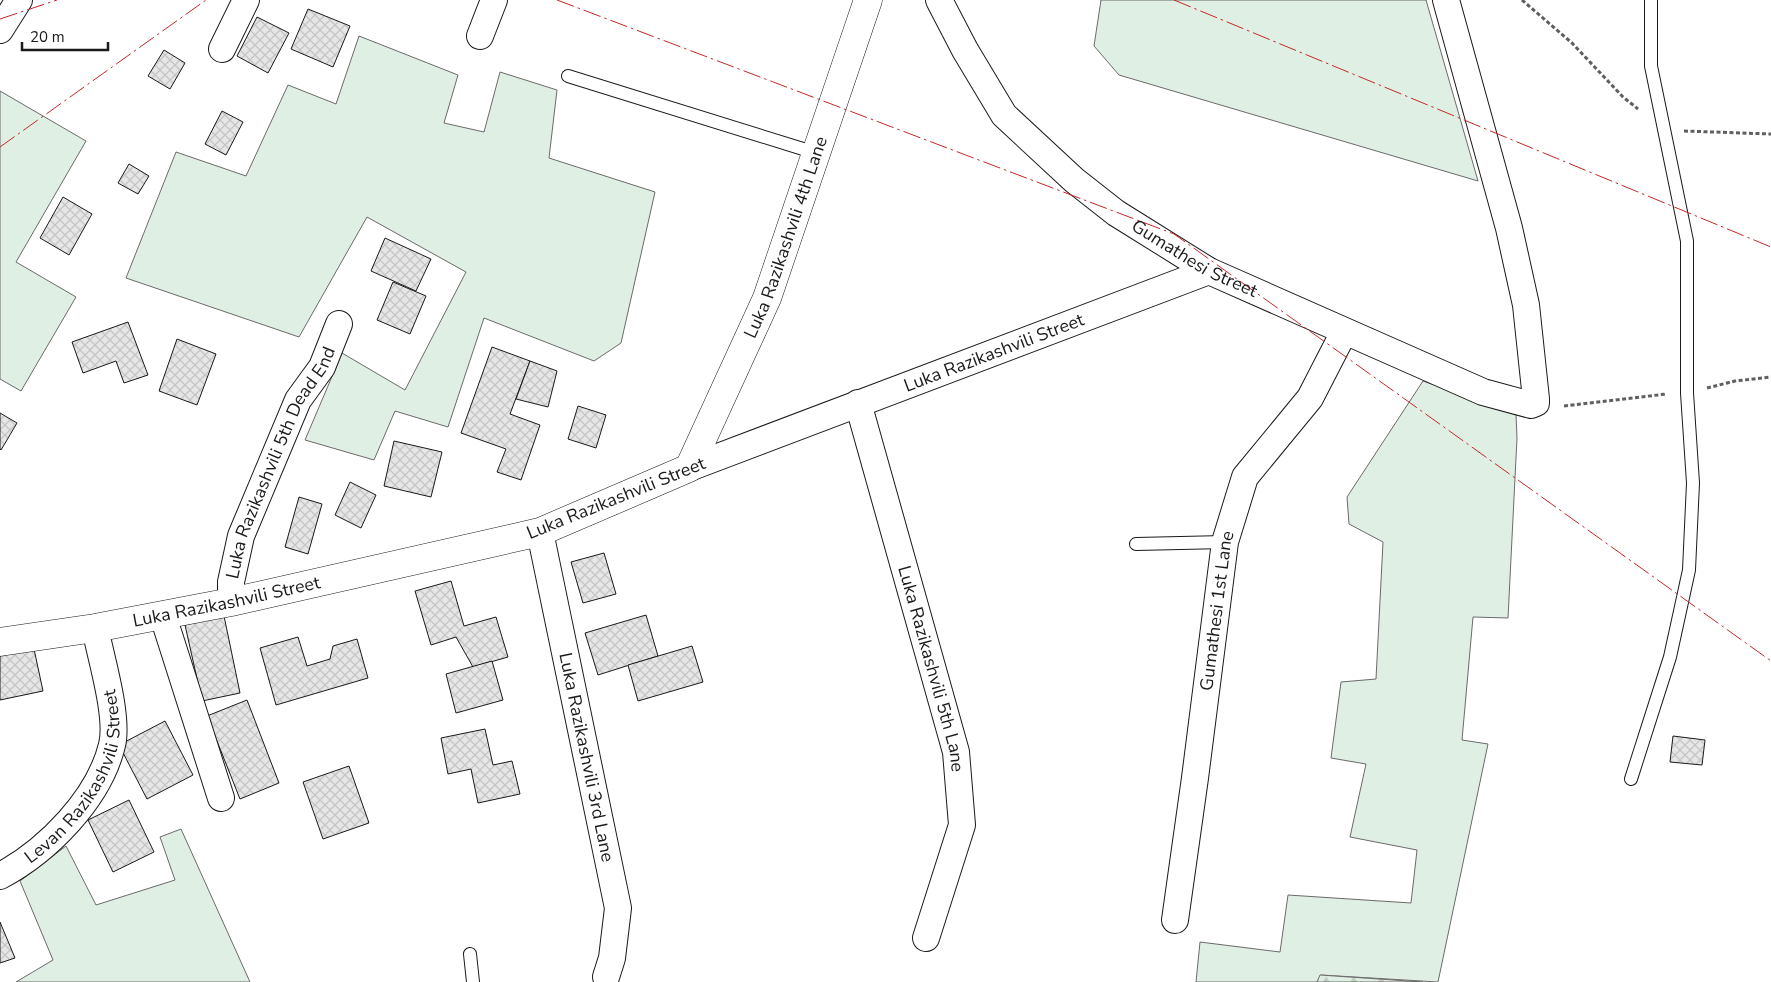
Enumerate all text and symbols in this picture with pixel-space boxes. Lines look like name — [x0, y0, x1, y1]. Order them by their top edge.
scale bar — [22, 20, 109, 52]
text: 20 m — [30, 27, 65, 47]
street label: Luka Razikashvili 4th Lane — [738, 133, 833, 342]
street label: Gumathesi Street — [1127, 214, 1262, 303]
street label: Luka Razikashvili Street — [900, 307, 1088, 398]
street label: Luka Razikashvili 5th Dead End — [220, 343, 341, 581]
street label: Luka Razikashvili Street — [523, 451, 710, 545]
street label: Gumathesi 1st Lane — [1194, 528, 1240, 692]
street label: Luka Razikashvili 5th Lane — [892, 563, 970, 773]
street label: Luka Razikashvili Street — [131, 570, 323, 633]
street label: Luka Razikashvili 3rd Lane — [553, 650, 620, 864]
street label: Levan Razikashvili Street — [19, 687, 126, 869]

